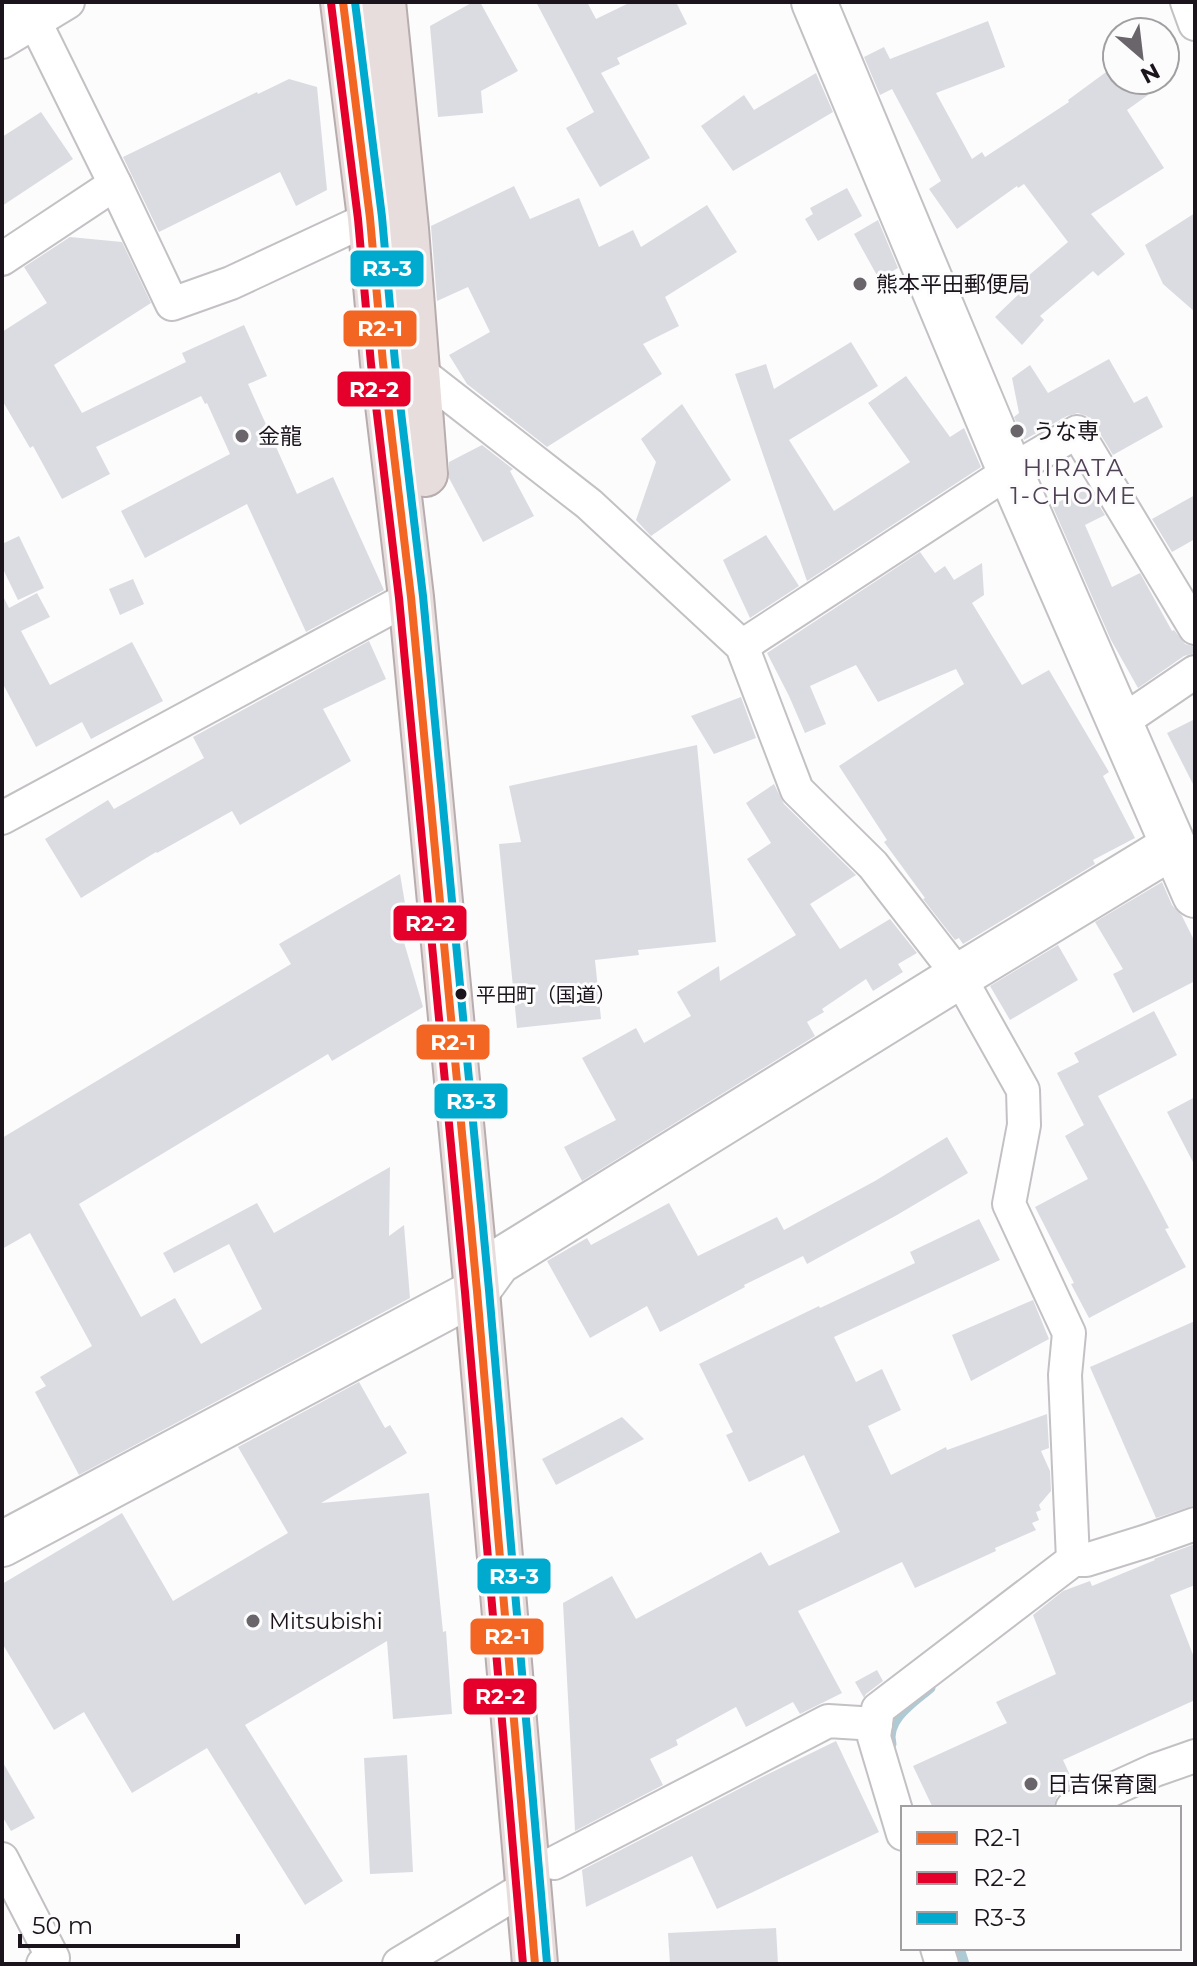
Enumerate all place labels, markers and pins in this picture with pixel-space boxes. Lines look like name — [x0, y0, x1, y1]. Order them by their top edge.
place label: 熊本平田郵便局 — [876, 271, 1030, 298]
marker: 熊本平田郵便局 — [851, 275, 869, 293]
place label: うな専 — [1033, 418, 1099, 445]
marker: うな専 — [1008, 422, 1026, 440]
place label: 金龍 — [258, 423, 302, 450]
marker: 金龍 — [233, 427, 251, 445]
place label: 平田町（国道） — [476, 983, 616, 1007]
marker: 平田町（国道） — [453, 986, 469, 1002]
place label: Mitsubishi — [269, 1608, 383, 1635]
marker: Mitsubishi — [244, 1612, 262, 1630]
place label: 日吉保育園 — [1047, 1771, 1157, 1798]
marker: 日吉保育園 — [1022, 1775, 1040, 1793]

